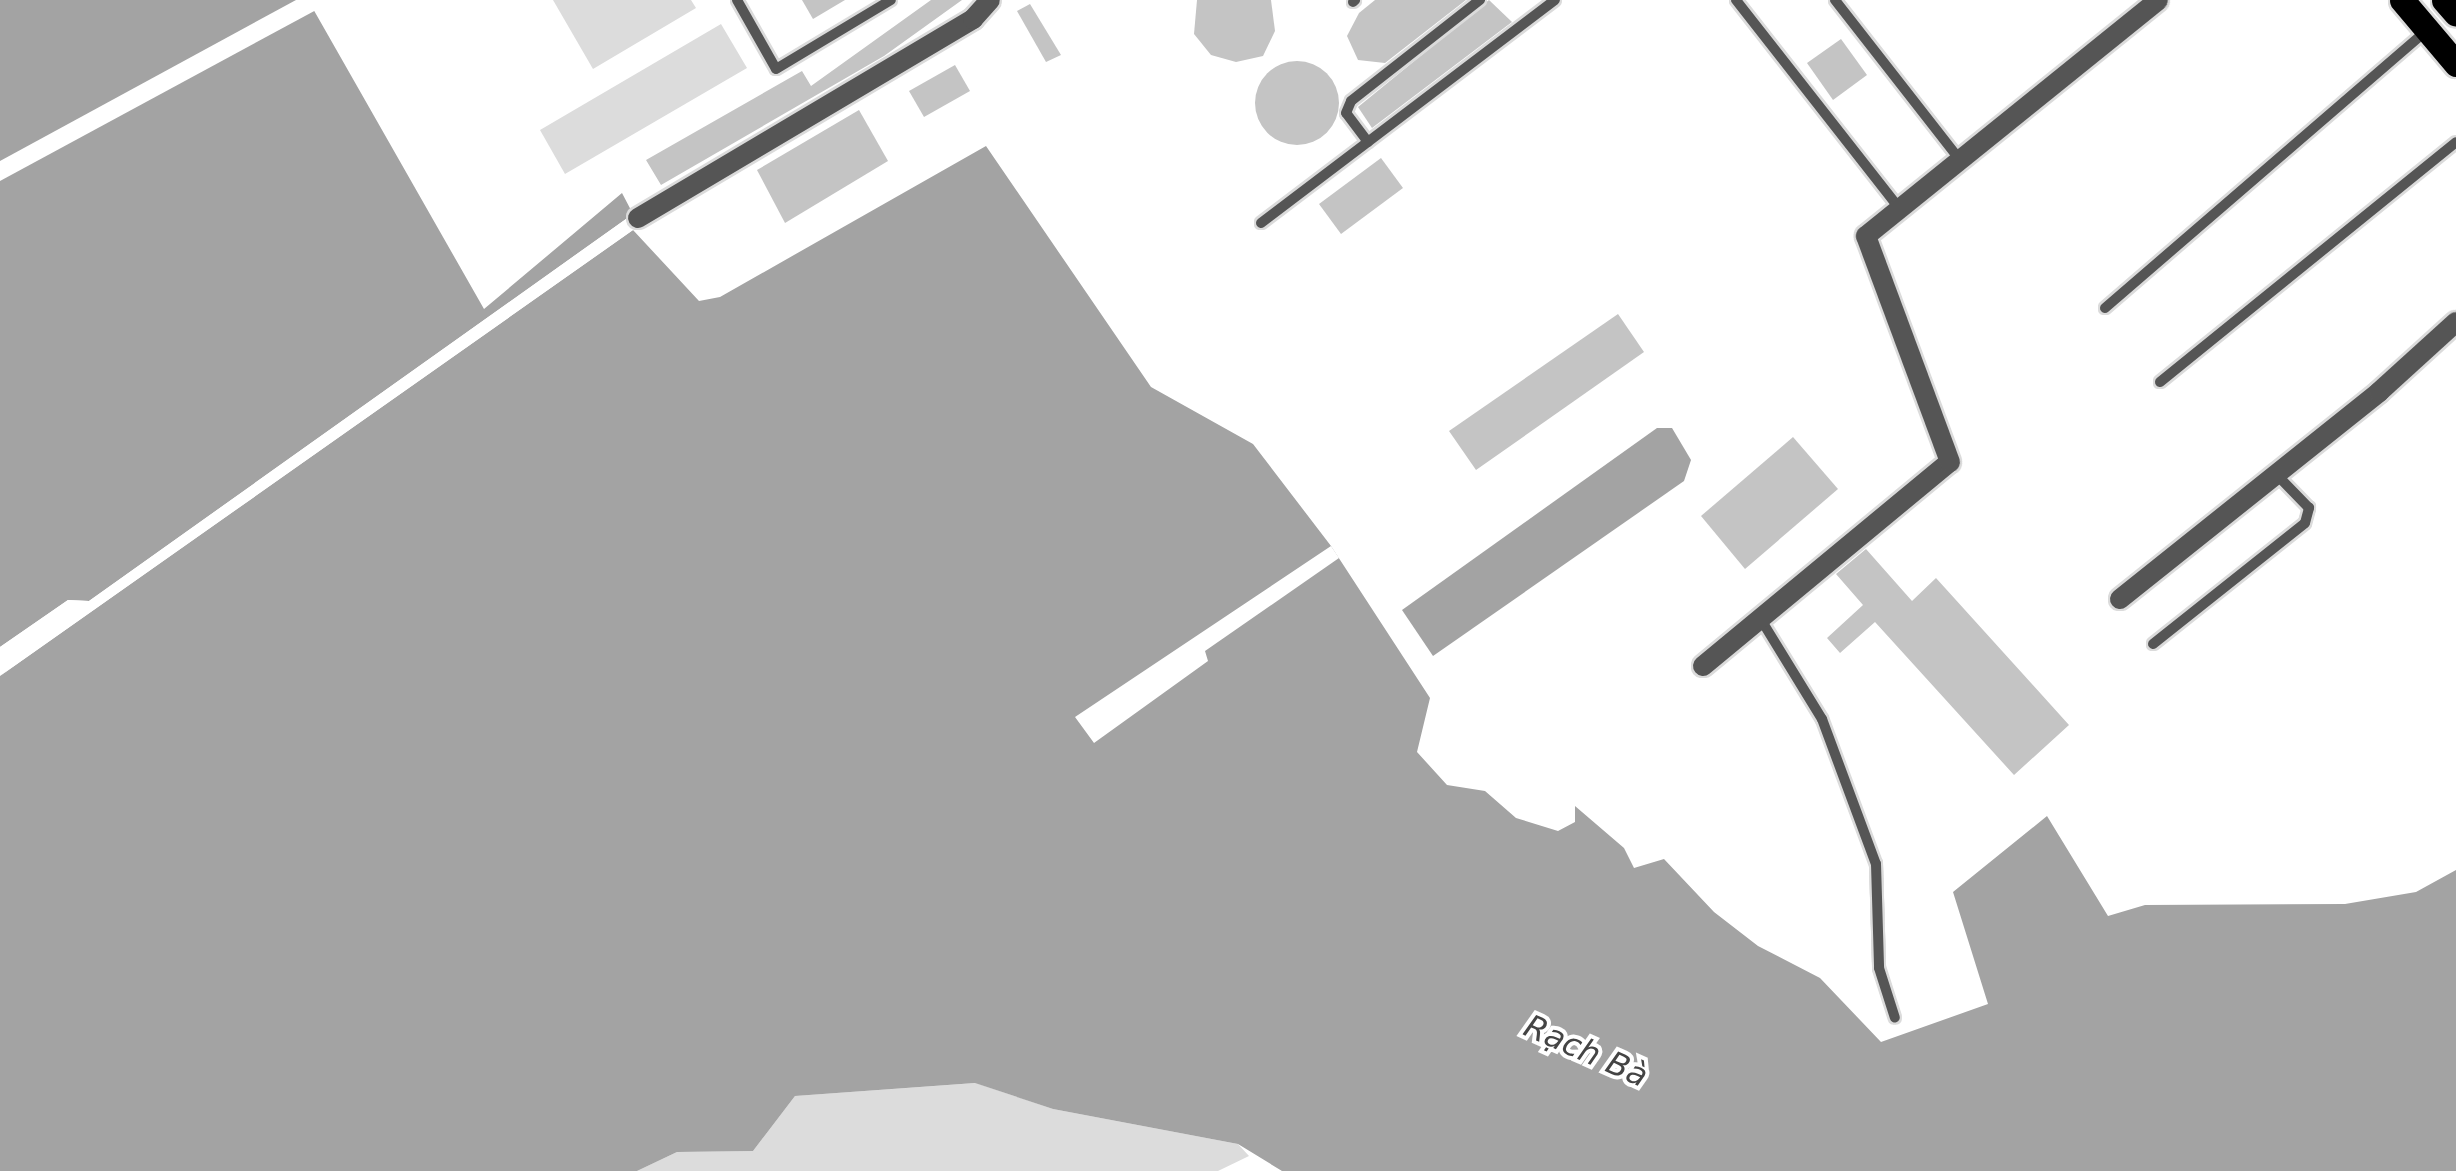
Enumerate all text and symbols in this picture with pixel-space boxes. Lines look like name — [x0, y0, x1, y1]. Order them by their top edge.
water label: Rạch Bà — [1518, 1007, 1654, 1095]

